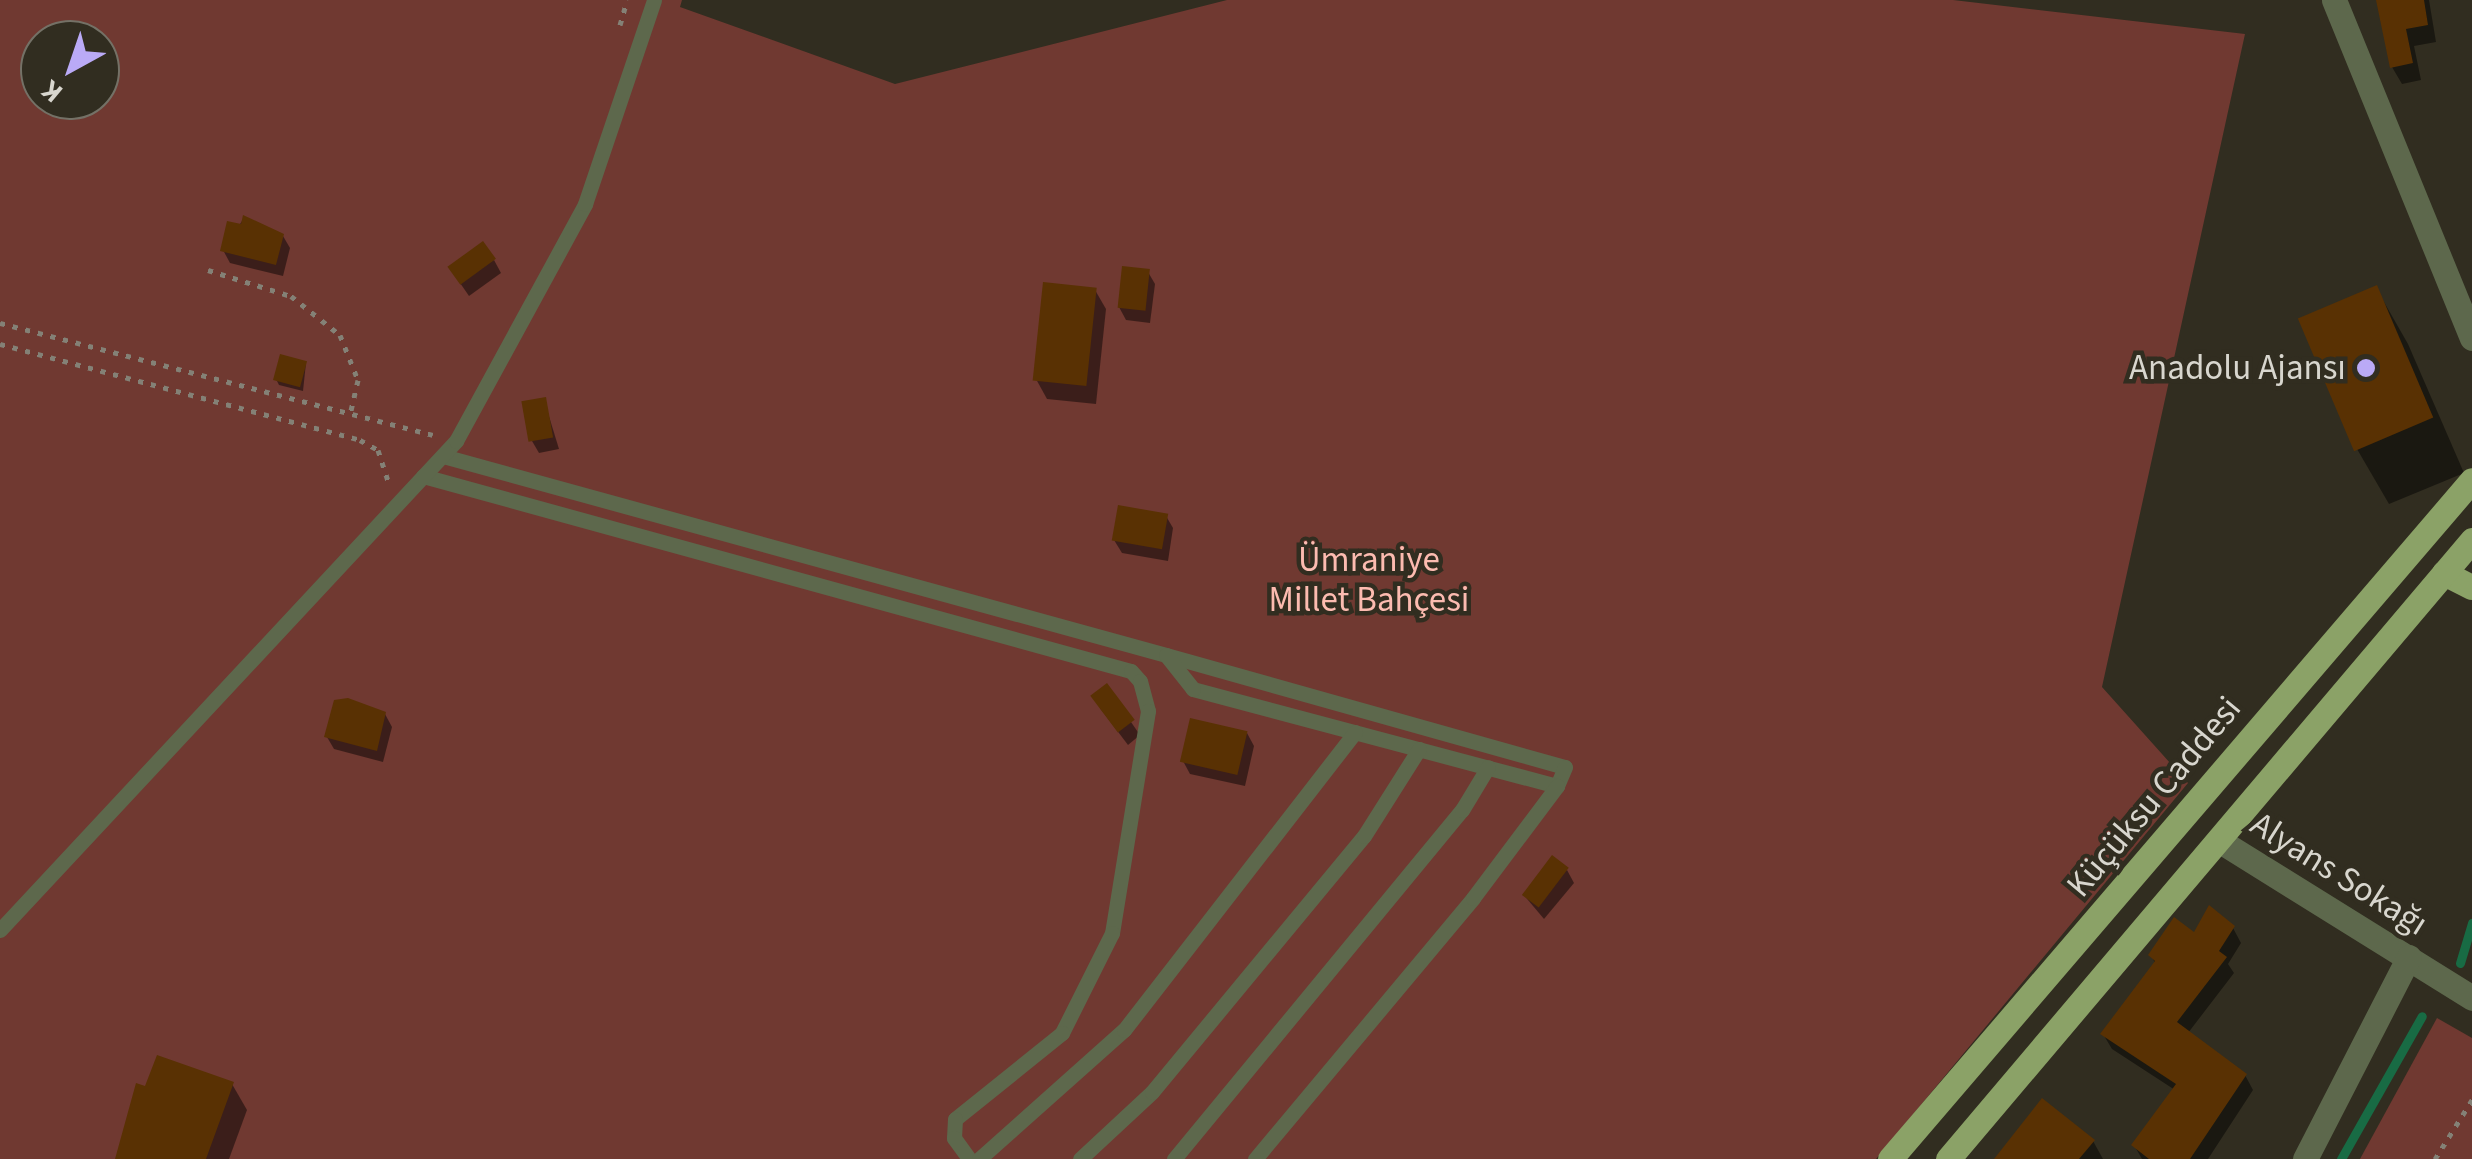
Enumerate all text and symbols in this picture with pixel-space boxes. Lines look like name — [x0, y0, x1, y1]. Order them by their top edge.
north arrow — [20, 20, 120, 120]
text: K — [33, 71, 71, 112]
place label: Anadolu Ajansı — [2129, 347, 2346, 389]
marker: Anadolu Ajansı — [2355, 357, 2377, 379]
park label: Ümraniye Millet Bahçesi — [1269, 539, 1469, 621]
street label: Küçüksu Caddesi — [2058, 688, 2250, 906]
street label: Alyans Sokağı — [2243, 803, 2435, 945]

